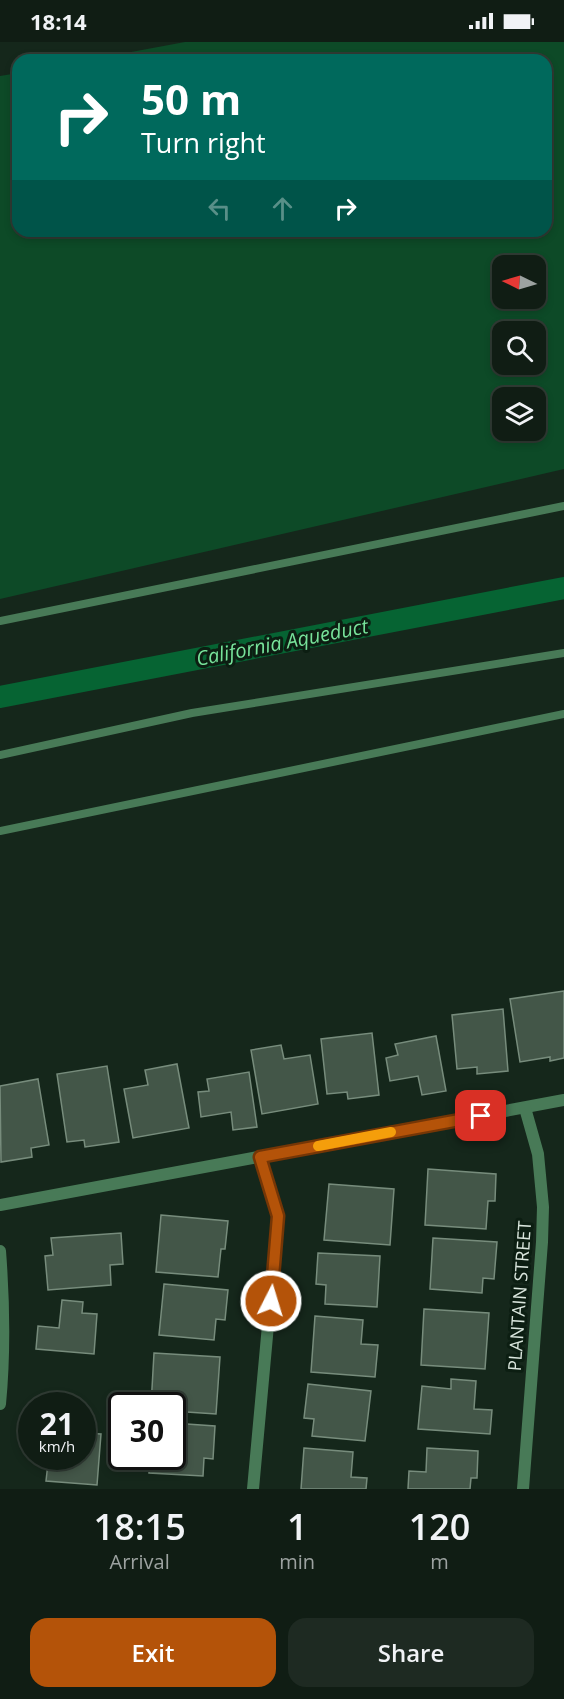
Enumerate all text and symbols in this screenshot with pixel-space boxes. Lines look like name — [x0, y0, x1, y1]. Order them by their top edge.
text: 18:14 — [30, 6, 87, 36]
text: 50 m — [141, 70, 241, 127]
icon: right — [42, 78, 120, 156]
text: Turn right — [141, 124, 266, 161]
icon: left — [203, 192, 236, 225]
icon: ahead — [266, 192, 299, 225]
icon: right — [329, 192, 362, 225]
north arrow — [492, 255, 546, 309]
map controls — [492, 255, 546, 441]
button: search — [492, 321, 546, 375]
button: layers — [492, 387, 546, 441]
water label: California Aqueduct — [194, 612, 372, 672]
pin — [455, 1090, 506, 1141]
icon: arrive — [464, 1099, 497, 1132]
street label: PLANTAIN STREET — [502, 1220, 536, 1372]
position arrow — [239, 1269, 303, 1333]
speed limit sign: 30 — [108, 1392, 186, 1470]
text: 21 — [40, 1403, 74, 1444]
text: km/h — [39, 1436, 75, 1456]
text: 18:15 — [94, 1502, 186, 1551]
text: 1 — [287, 1502, 308, 1551]
text: 120 — [409, 1502, 470, 1551]
text: Arrival — [110, 1548, 170, 1575]
text: min — [279, 1548, 315, 1575]
text: m — [430, 1548, 449, 1575]
button: Exit — [30, 1618, 276, 1687]
button: Share — [288, 1618, 534, 1687]

